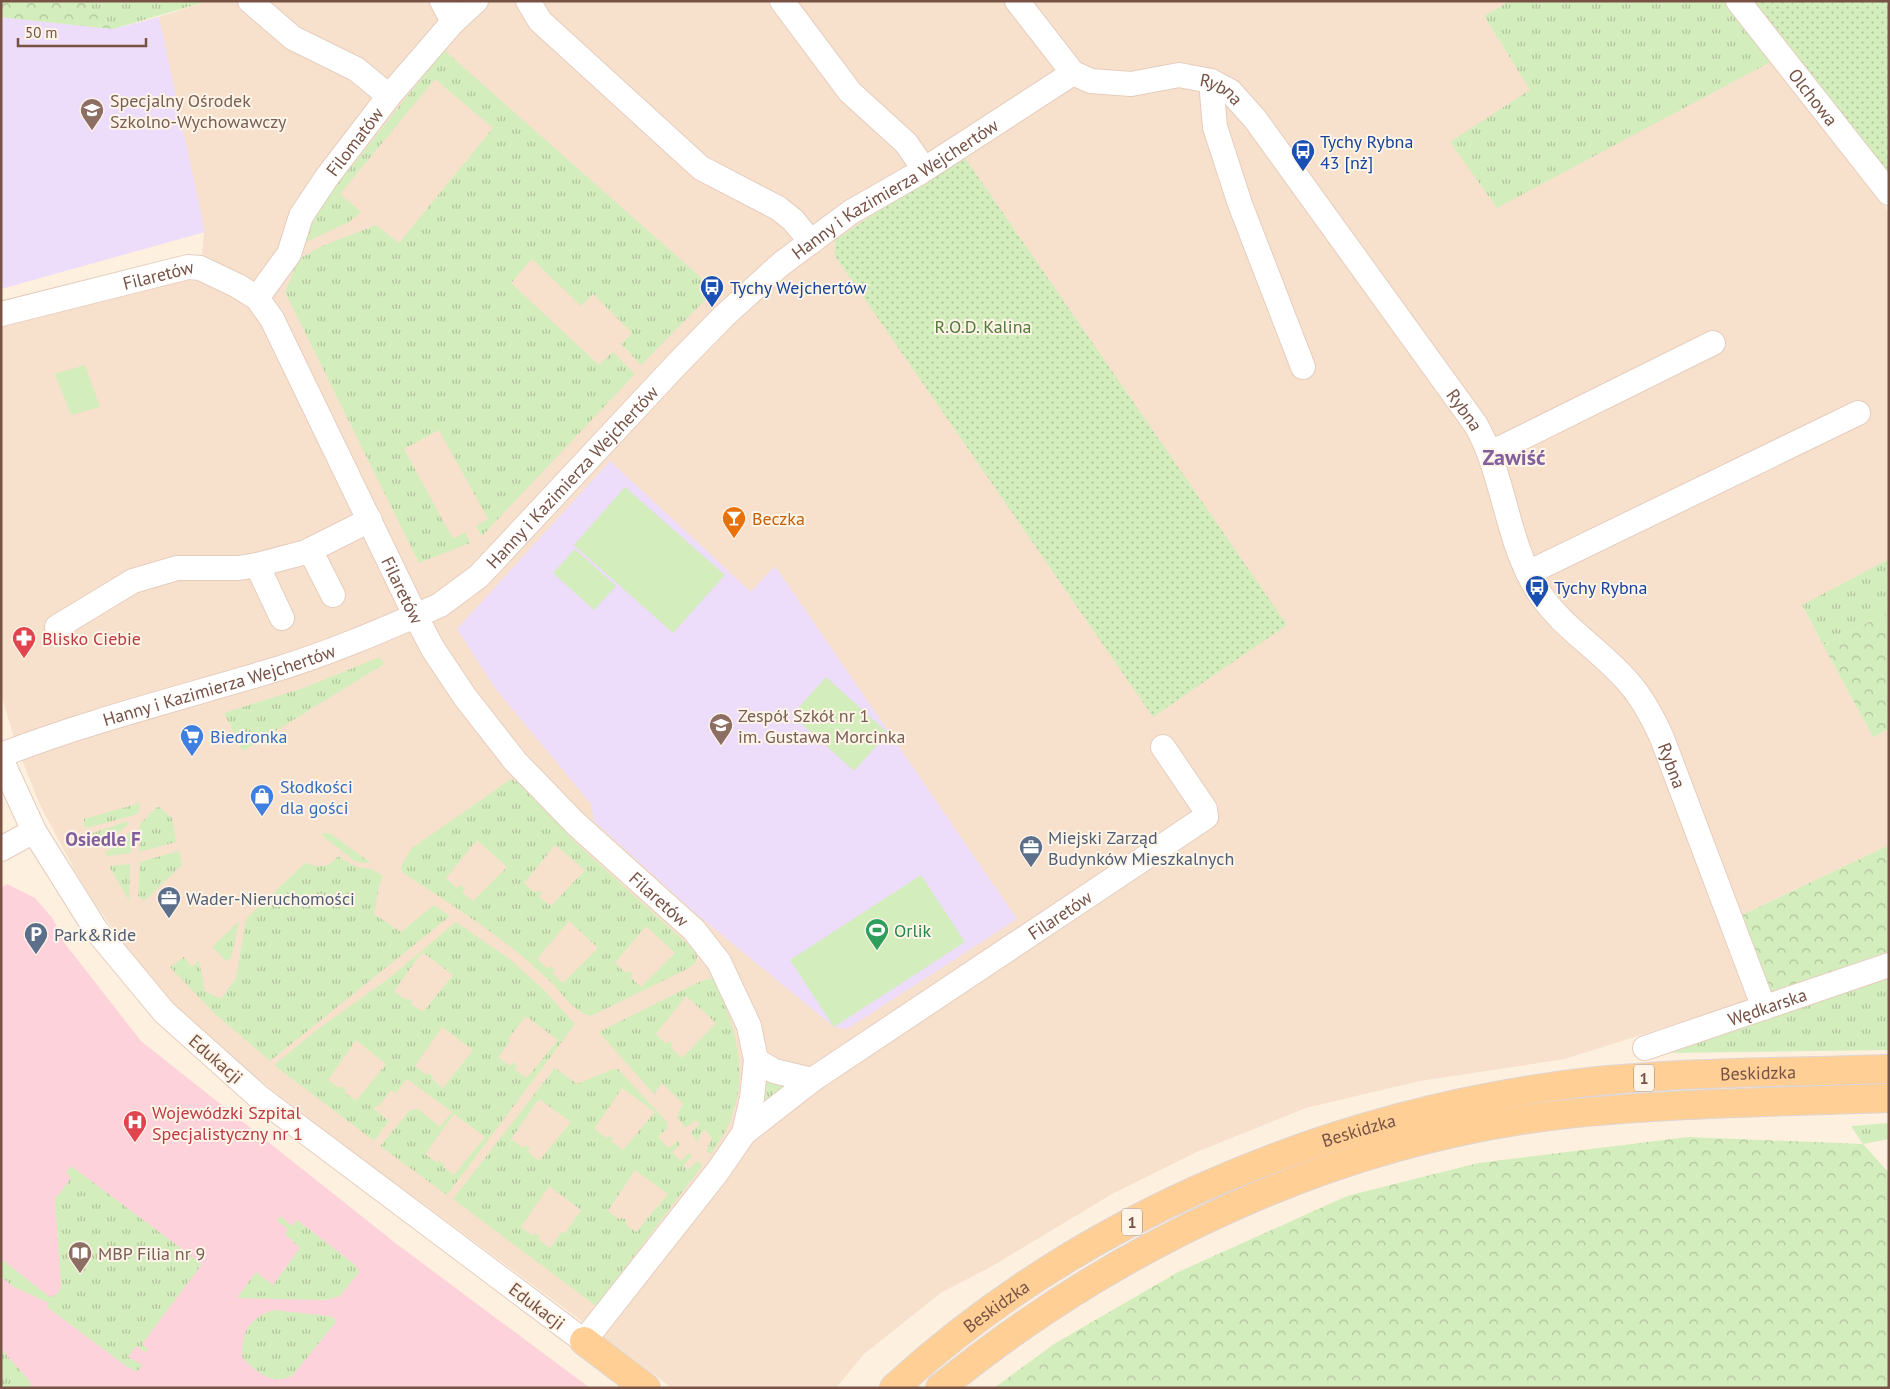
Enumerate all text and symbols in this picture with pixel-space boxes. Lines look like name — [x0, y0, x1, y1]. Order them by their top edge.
scale bar — [18, 15, 145, 47]
text: 50 m — [25, 23, 58, 42]
street label: Olchowa — [1784, 63, 1843, 130]
street label: Rybna — [1198, 68, 1248, 110]
place label: Specjalny Ośrodek Szkolno-Wychowawczy — [110, 89, 287, 133]
school or university icon: Specjalny Ośrodek Szkolno-Wychowawczy — [79, 97, 105, 131]
street label: Filomatów — [320, 102, 389, 181]
street label: Hanny i Kazimierza Wejchertów — [787, 113, 1003, 264]
place label: Tychy Rybna 43 [nż] — [1320, 130, 1413, 174]
bus stop icon: Tychy Rybna 43 [nż] — [1290, 138, 1316, 172]
street label: Filaretów — [120, 254, 197, 294]
bus stop icon: Tychy Wejchertów — [699, 274, 725, 308]
place label: Tychy Wejchertów — [730, 276, 867, 299]
park label: R.O.D. Kalina — [935, 315, 1031, 338]
street label: Hanny i Kazimierza Wejchertów — [481, 380, 663, 573]
street label: Rybna — [1442, 384, 1488, 435]
district label: Zawiść — [1482, 443, 1546, 471]
bar icon: Beczka — [721, 505, 747, 539]
place label: Beczka — [752, 507, 805, 530]
street label: Filaretów — [377, 552, 429, 628]
bus stop icon: Tychy Rybna — [1524, 574, 1550, 608]
place label: Tychy Rybna — [1554, 576, 1647, 599]
pharmacy icon: Blisko Ciebie — [11, 625, 37, 659]
place label: Blisko Ciebie — [42, 627, 141, 650]
street label: Hanny i Kazimierza Wejchertów — [100, 638, 339, 731]
place label: Zespół Szkół nr 1 im. Gustawa Morcinka — [738, 704, 905, 748]
school or university icon: Zespół Szkół nr 1 im. Gustawa Morcinka — [708, 712, 734, 746]
supermarket icon: Biedronka — [179, 723, 205, 757]
place label: Biedronka — [210, 725, 287, 748]
street label: Rybna — [1653, 739, 1691, 791]
place label: Słodkości dla gości — [280, 775, 353, 819]
shop icon: Słodkości dla gości — [249, 783, 275, 817]
place label: Miejski Zarząd Budynków Mieszkalnych — [1048, 826, 1234, 870]
district label: Osiedle F — [65, 827, 141, 851]
office icon: Miejski Zarząd Budynków Mieszkalnych — [1018, 834, 1044, 868]
street label: Filaretów — [625, 866, 694, 932]
office icon: Wader-Nieruchomości — [156, 885, 182, 919]
street label: Filaretów — [1023, 885, 1097, 944]
place label: Wader-Nieruchomości — [186, 887, 355, 910]
sports icon: Orlik — [864, 917, 890, 951]
place label: Orlik — [894, 919, 932, 942]
parking icon: Park&Ride — [23, 921, 49, 955]
place label: Park&Ride — [54, 923, 136, 946]
street label: Wędkarska — [1725, 982, 1810, 1031]
street label: Edukacji — [184, 1029, 248, 1089]
street label: Beskidzka — [1720, 1060, 1796, 1085]
road number: 1 — [1634, 1064, 1654, 1092]
place label: Wojewódzki Szpital Specjalistyczny nr 1 — [152, 1101, 303, 1145]
street label: Beskidzka — [1319, 1108, 1398, 1152]
hospital icon: Wojewódzki Szpital Specjalistyczny nr 1 — [122, 1109, 148, 1143]
road number: 1 — [1122, 1208, 1142, 1236]
library icon: MBP Filia nr 9 — [67, 1240, 93, 1274]
place label: MBP Filia nr 9 — [98, 1242, 205, 1265]
street label: Beskidzka — [958, 1274, 1033, 1337]
street label: Edukacji — [504, 1277, 570, 1335]

